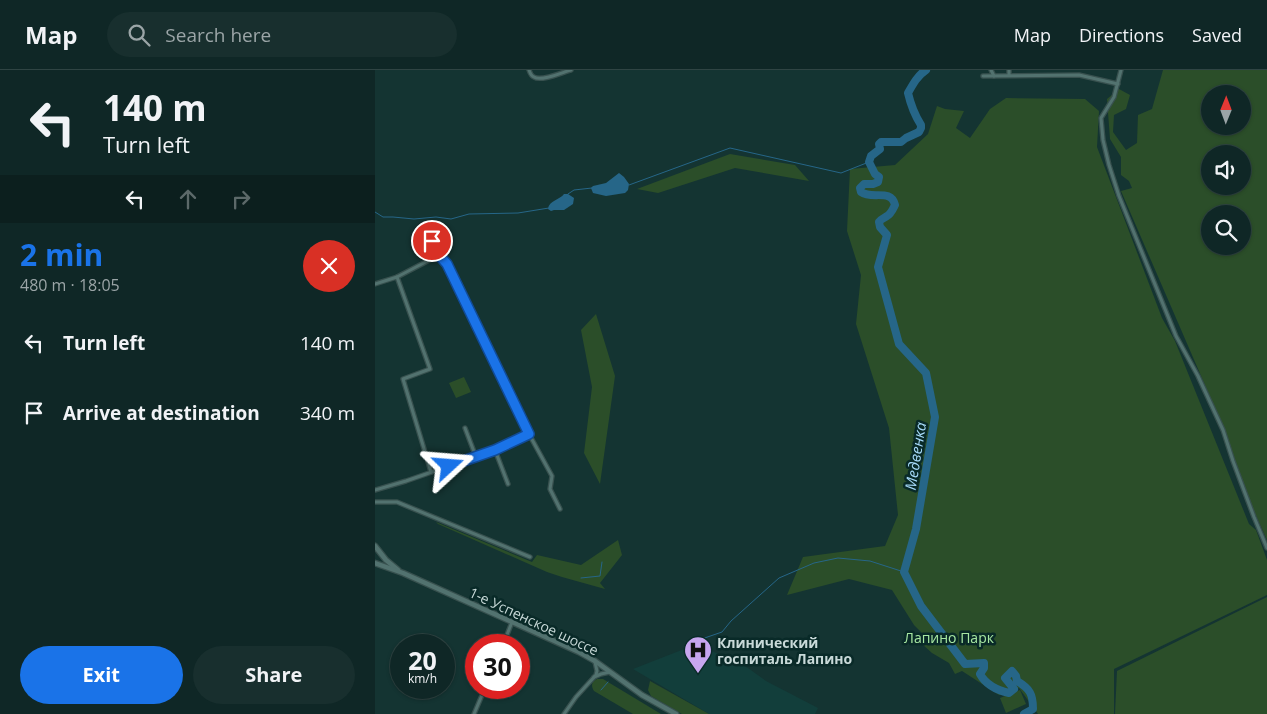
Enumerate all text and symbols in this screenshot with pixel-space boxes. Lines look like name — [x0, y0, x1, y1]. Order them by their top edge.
search box — [107, 12, 457, 57]
text: Map — [25, 18, 77, 51]
icon: search — [125, 21, 153, 49]
text: Search here — [165, 22, 271, 48]
text: Map — [1014, 23, 1051, 47]
text: Directions — [1079, 23, 1164, 47]
text: Saved — [1192, 23, 1242, 47]
text: 140 m — [103, 84, 207, 131]
north arrow — [1201, 85, 1251, 135]
map controls — [1201, 85, 1251, 255]
icon: left — [20, 90, 85, 155]
text: Turn left — [103, 129, 190, 159]
button: sound — [1201, 145, 1251, 195]
icon: left — [121, 185, 149, 213]
icon: ahead — [174, 185, 202, 213]
icon: right — [227, 185, 255, 213]
button: search — [1201, 205, 1251, 255]
pin — [411, 220, 453, 262]
icon: arrive — [418, 227, 446, 255]
text: 2 min — [20, 234, 103, 275]
button: close — [303, 240, 355, 292]
text: 480 m · 18:05 — [20, 274, 120, 296]
icon: left — [20, 329, 48, 357]
text: Turn left — [63, 330, 145, 356]
text: 140 m — [300, 330, 355, 356]
icon: arrive — [20, 399, 48, 427]
text: Arrive at destination — [63, 400, 260, 426]
text: 340 m — [300, 400, 355, 426]
water label: Медвенка — [900, 420, 930, 491]
position arrow — [422, 439, 474, 491]
street label: 1-е Успенское шоссе — [466, 583, 602, 659]
park label: Лапино Парк — [904, 628, 995, 647]
place label: Клинический госпиталь Лапино — [717, 633, 853, 668]
speed limit sign: 30 — [465, 634, 530, 699]
hospital icon: Клинический госпиталь Лапино — [683, 635, 713, 674]
text: 20 — [408, 643, 437, 677]
button: Exit — [20, 646, 183, 704]
button: Share — [193, 646, 355, 704]
text: km/h — [408, 670, 437, 687]

